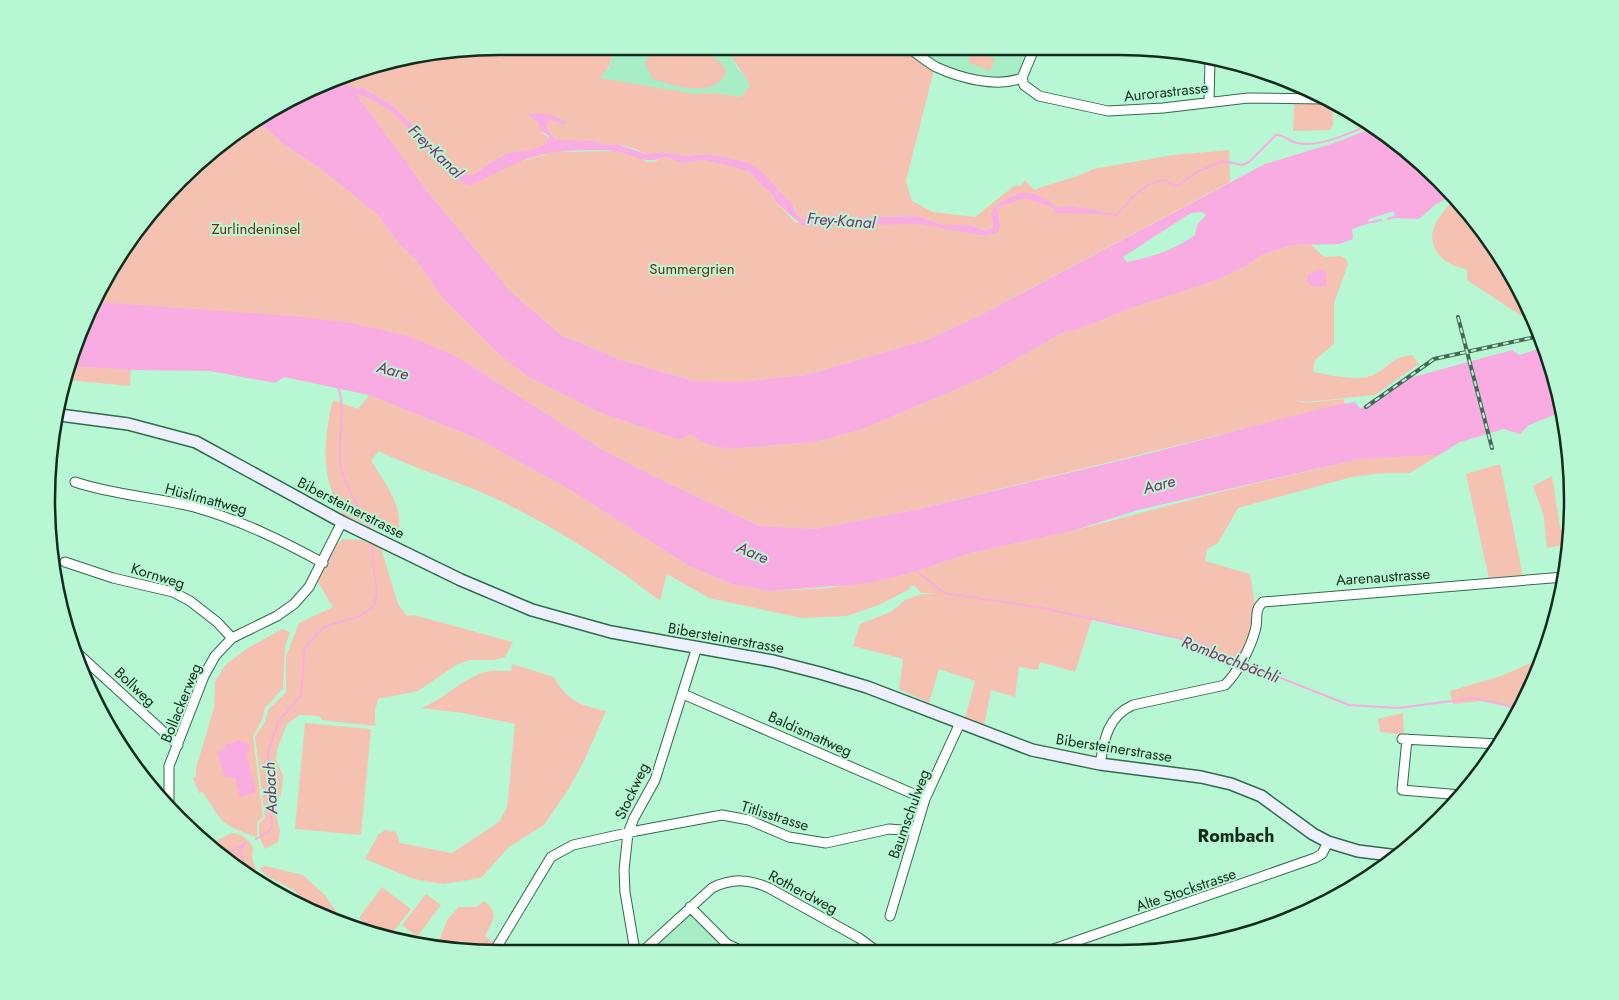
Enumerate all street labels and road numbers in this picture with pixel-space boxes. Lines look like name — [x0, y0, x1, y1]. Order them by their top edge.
street label: Aurorastrasse — [1123, 77, 1210, 107]
street label: Bibersteinerstrasse — [294, 472, 409, 545]
street label: Hüslimattweg — [162, 477, 250, 521]
street label: Kornweg — [128, 557, 188, 595]
street label: Aarenaustrasse — [1335, 563, 1431, 591]
street label: Bibersteinerstrasse — [666, 617, 786, 659]
street label: Bollackerweg — [155, 660, 207, 746]
street label: Bollweg — [109, 662, 161, 712]
street label: Baldismattweg — [764, 706, 856, 762]
street label: Bibersteinerstrasse — [1054, 728, 1174, 768]
street label: Stockweg — [609, 759, 655, 823]
street label: Baumschulweg — [883, 766, 935, 862]
street label: Titlisstrasse — [738, 795, 812, 837]
street label: Alte Stockstrasse — [1133, 862, 1239, 917]
street label: Rotherdweg — [764, 865, 842, 919]

